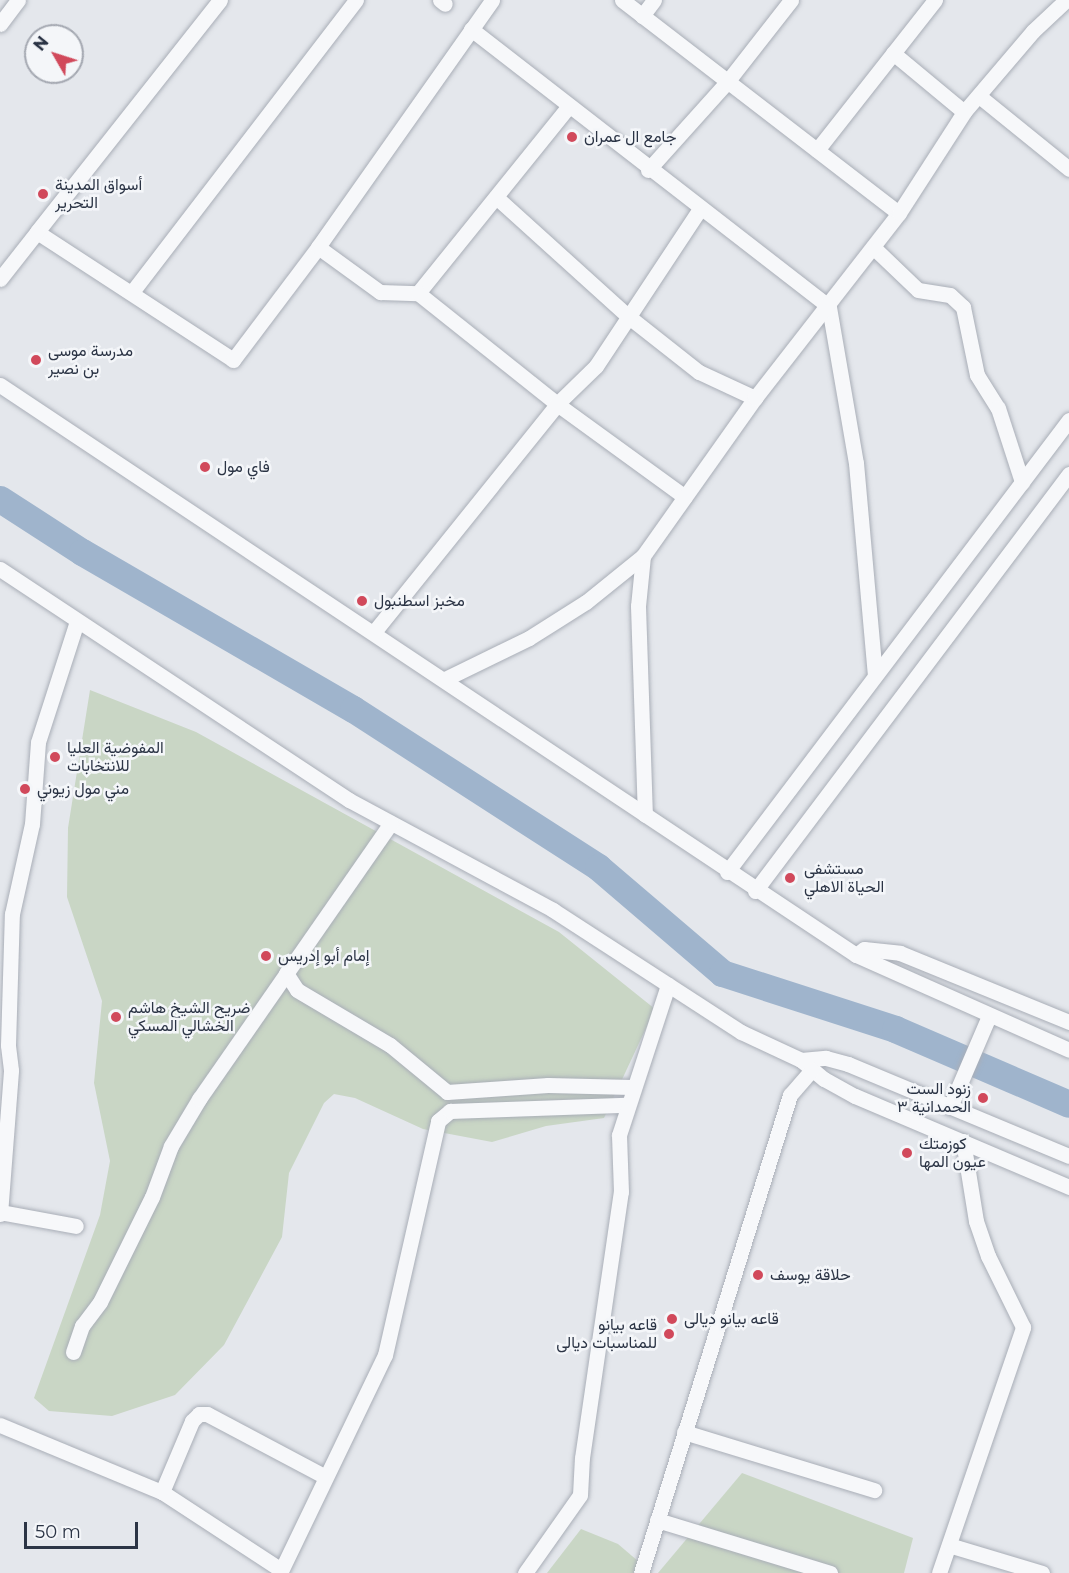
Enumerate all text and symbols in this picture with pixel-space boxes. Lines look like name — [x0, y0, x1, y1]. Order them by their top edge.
north arrow — [24, 24, 84, 84]
text: N — [30, 33, 53, 55]
place label: جامع ال عمران — [584, 127, 677, 147]
marker: جامع ال عمران — [565, 130, 579, 144]
place label: أسواق المدينة التحرير — [55, 175, 142, 213]
marker: أسواق المدينة التحرير — [36, 187, 50, 201]
place label: مدرسة موسى بن نصير — [48, 341, 133, 379]
marker: مدرسة موسى بن نصير — [29, 353, 43, 367]
place label: فاي مول — [217, 457, 270, 477]
marker: فاي مول — [198, 460, 212, 474]
place label: مخبز اسطنبول — [374, 591, 465, 611]
marker: مخبز اسطنبول — [355, 594, 369, 608]
place label: المفوضية العليا للانتخابات — [67, 738, 164, 776]
marker: المفوضية العليا للانتخابات — [48, 750, 62, 764]
place label: مني مول زيوني — [37, 779, 129, 799]
marker: مني مول زيوني — [18, 782, 32, 796]
place label: مستشفى الحياة الاهلي — [804, 859, 884, 897]
marker: مستشفى الحياة الاهلي — [781, 869, 799, 887]
place label: إمام أبو إدريس — [278, 946, 369, 966]
marker: إمام أبو إدريس — [259, 949, 273, 963]
place label: ضريح الشيخ هاشم الخشالي المسكي — [128, 998, 250, 1036]
marker: ضريح الشيخ هاشم الخشالي المسكي — [109, 1010, 123, 1024]
place label: زنود الست الحمدانية ٣ — [897, 1079, 971, 1117]
marker: زنود الست الحمدانية ٣ — [976, 1091, 990, 1105]
place label: كوزمتك عيون المها — [919, 1134, 986, 1172]
marker: كوزمتك عيون المها — [900, 1146, 914, 1160]
place label: حلاقة يوسف — [770, 1265, 851, 1285]
marker: حلاقة يوسف — [751, 1268, 765, 1282]
place label: قاعه بيانو ديالى — [684, 1309, 779, 1329]
marker: قاعه بيانو ديالى — [665, 1312, 679, 1326]
place label: قاعه بيانو للمناسبات ديالى — [556, 1315, 657, 1353]
marker: قاعه بيانو للمناسبات ديالى — [662, 1327, 676, 1341]
scale bar — [27, 1510, 141, 1548]
text: 50 m — [35, 1521, 81, 1543]

